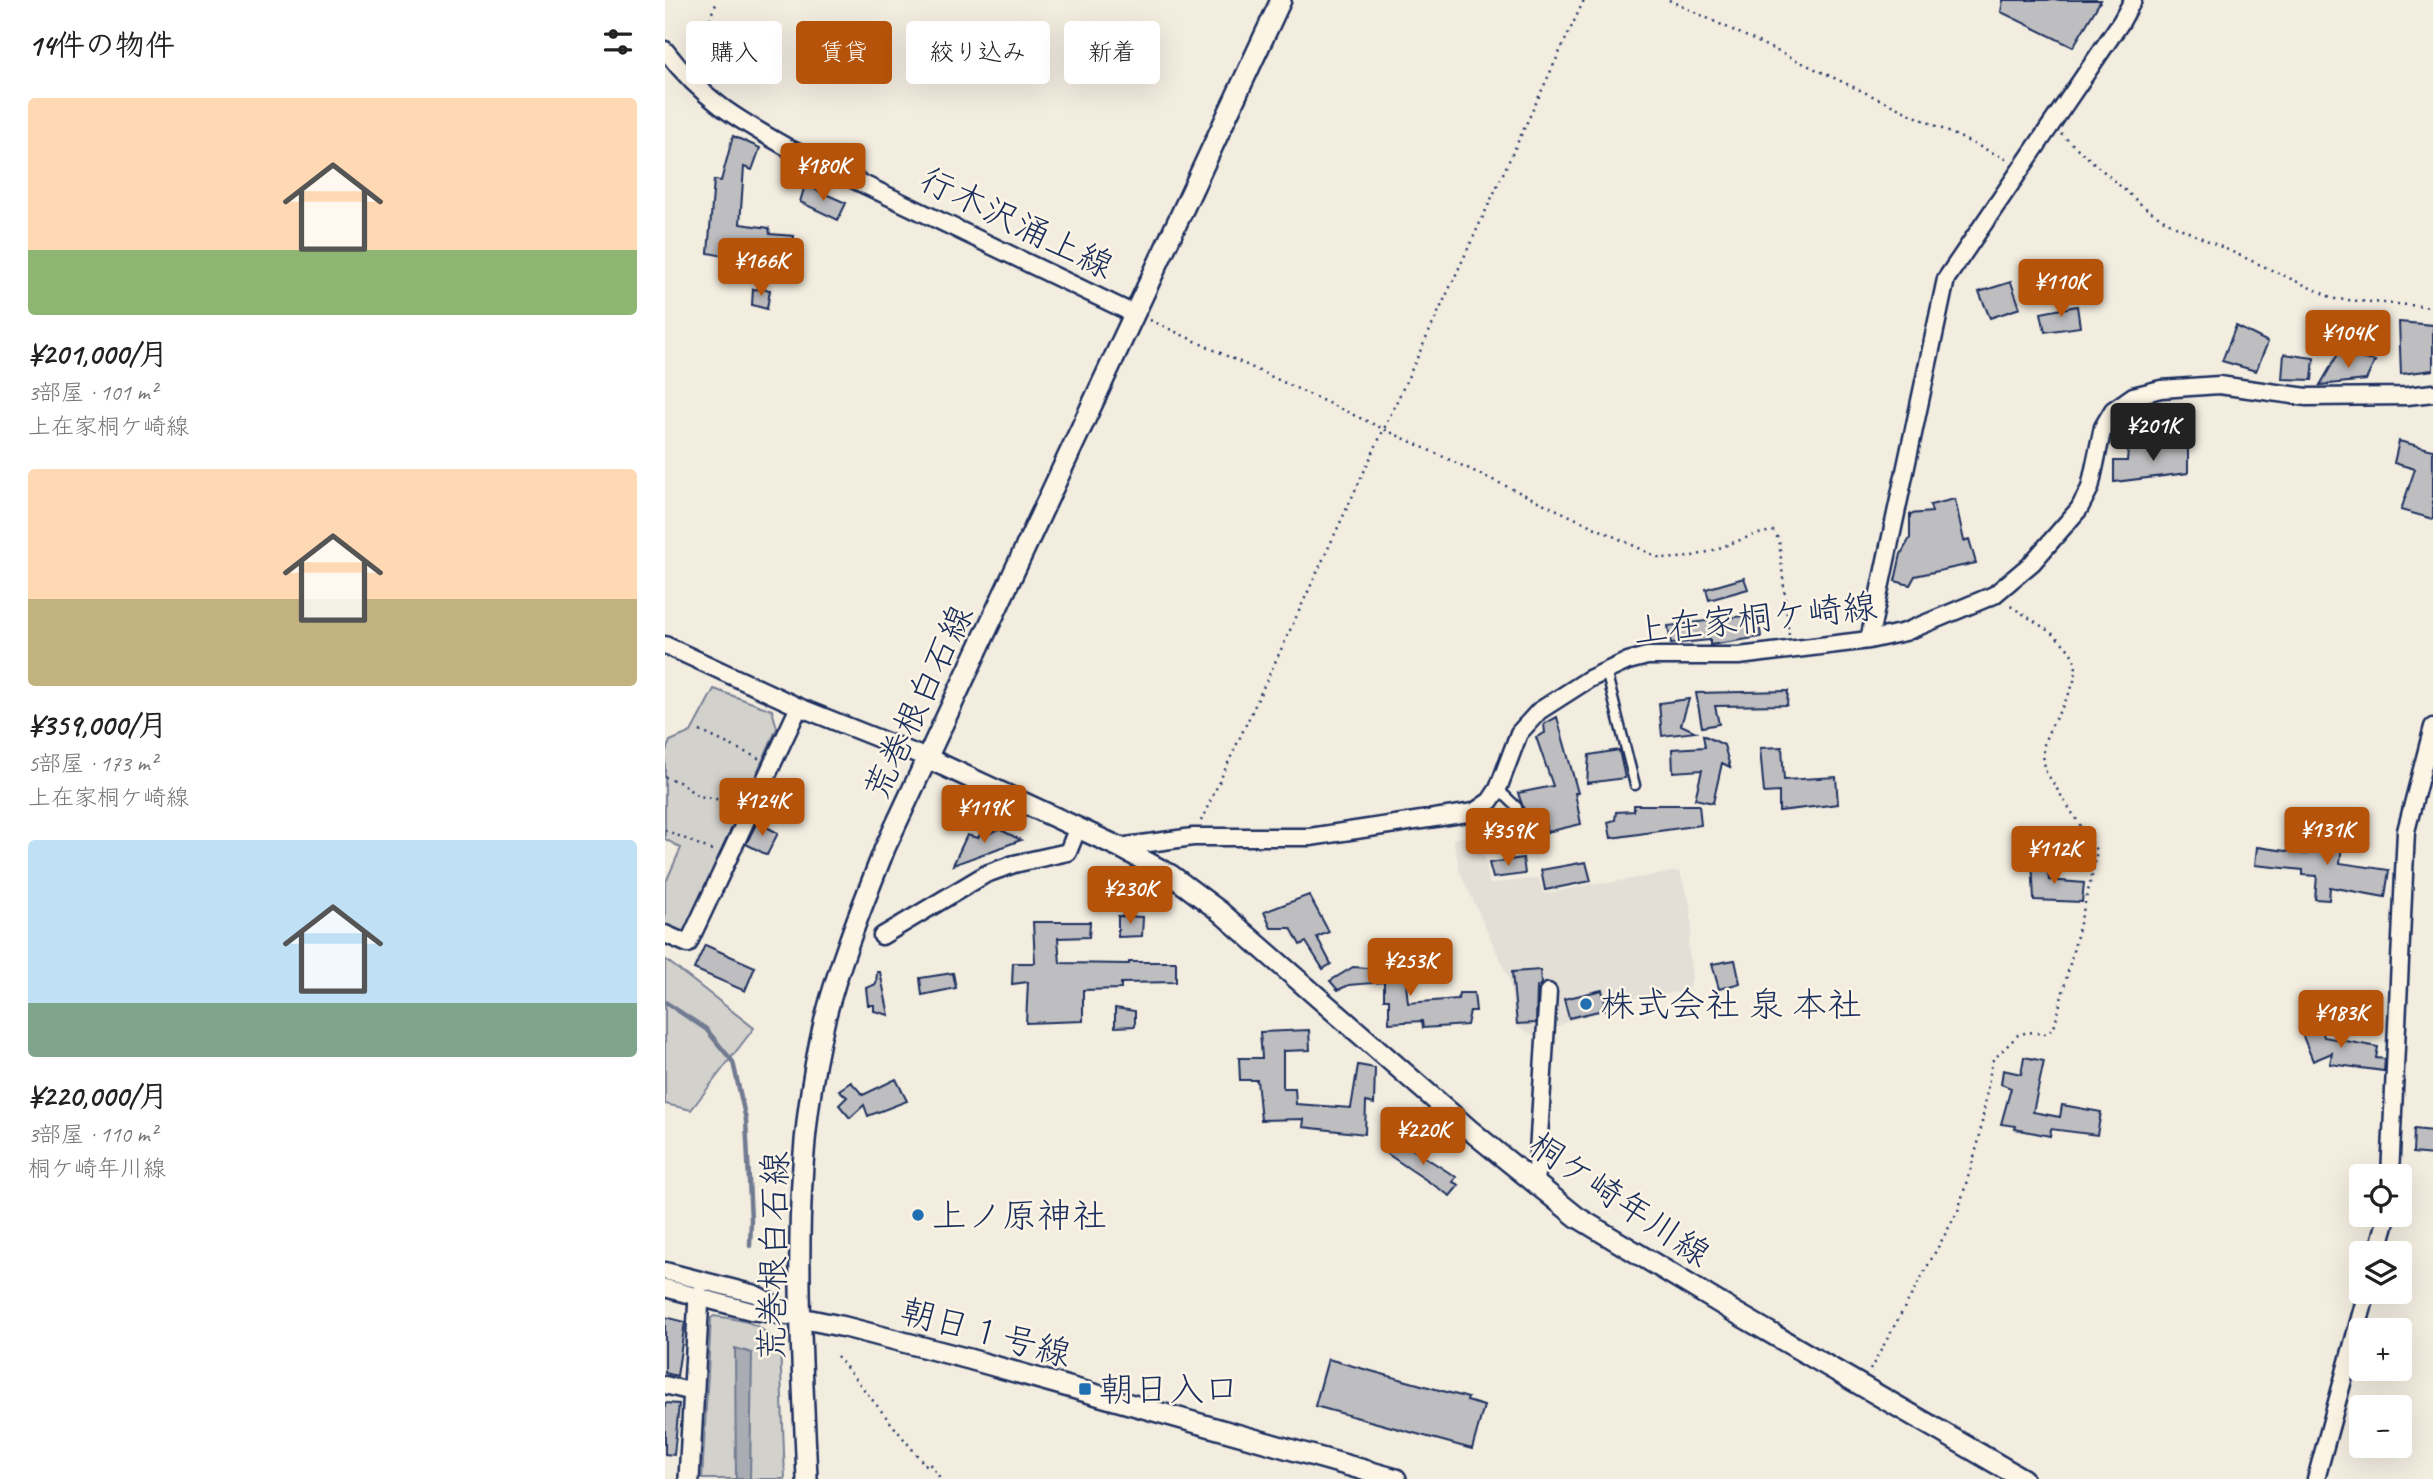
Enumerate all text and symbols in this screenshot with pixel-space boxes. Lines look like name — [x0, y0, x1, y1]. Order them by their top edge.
chip: 購入 — [686, 21, 782, 84]
chip: 賃貸 — [796, 21, 892, 84]
chip: 絞り込み — [906, 21, 1050, 84]
chip: 新着 — [1064, 21, 1160, 84]
icon: filters — [599, 23, 637, 61]
text: 14件の物件 — [28, 26, 175, 64]
icon: home — [270, 144, 396, 270]
pin: ¥180K — [774, 144, 872, 203]
text: ¥180K — [796, 151, 850, 180]
street label: 行木沢涌上線 — [913, 156, 1121, 289]
pin: ¥166K — [712, 238, 810, 298]
text: ¥166K — [734, 246, 788, 275]
pin: ¥110K — [2012, 260, 2110, 319]
text: ¥110K — [2034, 267, 2088, 296]
pin: ¥104K — [2299, 310, 2397, 370]
text: ¥104K — [2321, 318, 2375, 347]
text: ¥201,000/月 — [28, 335, 168, 373]
text: 3部屋 · 101 m² — [28, 378, 157, 407]
pin: ¥201K — [2104, 404, 2202, 463]
text: ¥201K — [2126, 411, 2180, 440]
text: 上在家桐ケ崎線 — [28, 412, 189, 441]
icon: home — [270, 515, 396, 641]
street label: 上在家桐ケ崎線 — [1631, 583, 1879, 654]
street label: 荒巻根白石線 — [854, 598, 983, 807]
text: ¥359,000/月 — [28, 706, 168, 744]
text: 5部屋 · 173 m² — [28, 749, 157, 778]
pin: ¥124K — [713, 778, 811, 838]
text: 上在家桐ケ崎線 — [28, 783, 189, 812]
text: ¥124K — [735, 786, 789, 815]
pin: ¥119K — [935, 786, 1033, 845]
text: ¥119K — [958, 793, 1010, 822]
pin: ¥359K — [1459, 808, 1557, 868]
pin: ¥131K — [2278, 808, 2376, 867]
text: ¥131K — [2300, 815, 2354, 844]
text: ¥359K — [1482, 816, 1534, 845]
pin: ¥112K — [2005, 826, 2103, 886]
text: ¥112K — [2027, 834, 2081, 863]
pin: ¥230K — [1081, 866, 1179, 926]
text: ¥230K — [1103, 874, 1157, 903]
icon: home — [270, 886, 396, 1012]
pin: ¥253K — [1361, 939, 1459, 998]
text: ¥253K — [1384, 946, 1436, 975]
place label: 株式会社 泉 本社 — [1600, 982, 1862, 1027]
pin: ¥183K — [2292, 990, 2390, 1050]
marker: 株式会社 泉 本社 — [1578, 996, 1594, 1012]
text: ¥183K — [2314, 998, 2368, 1027]
text: ¥220,000/月 — [28, 1077, 168, 1115]
pin: ¥220K — [1374, 1108, 1472, 1167]
text: ¥220K — [1396, 1115, 1450, 1144]
text: 3部屋 · 110 m² — [28, 1120, 157, 1149]
street label: 桐ケ崎年川線 — [1520, 1122, 1719, 1277]
street label: 荒巻根白石線 — [749, 1151, 798, 1361]
text: 桐ケ崎年川線 — [28, 1154, 166, 1183]
map controls — [2349, 1164, 2412, 1458]
button: locate — [2349, 1164, 2412, 1227]
place label: 上ノ原神社 — [932, 1193, 1107, 1238]
marker: 上ノ原神社 — [910, 1207, 926, 1223]
button: layers — [2349, 1241, 2412, 1304]
street label: 朝日１号線 — [896, 1288, 1076, 1377]
button: + — [2349, 1318, 2412, 1381]
place label: 朝日入口 — [1099, 1367, 1239, 1412]
marker: 朝日入口 — [1077, 1381, 1093, 1397]
button: − — [2349, 1395, 2412, 1458]

